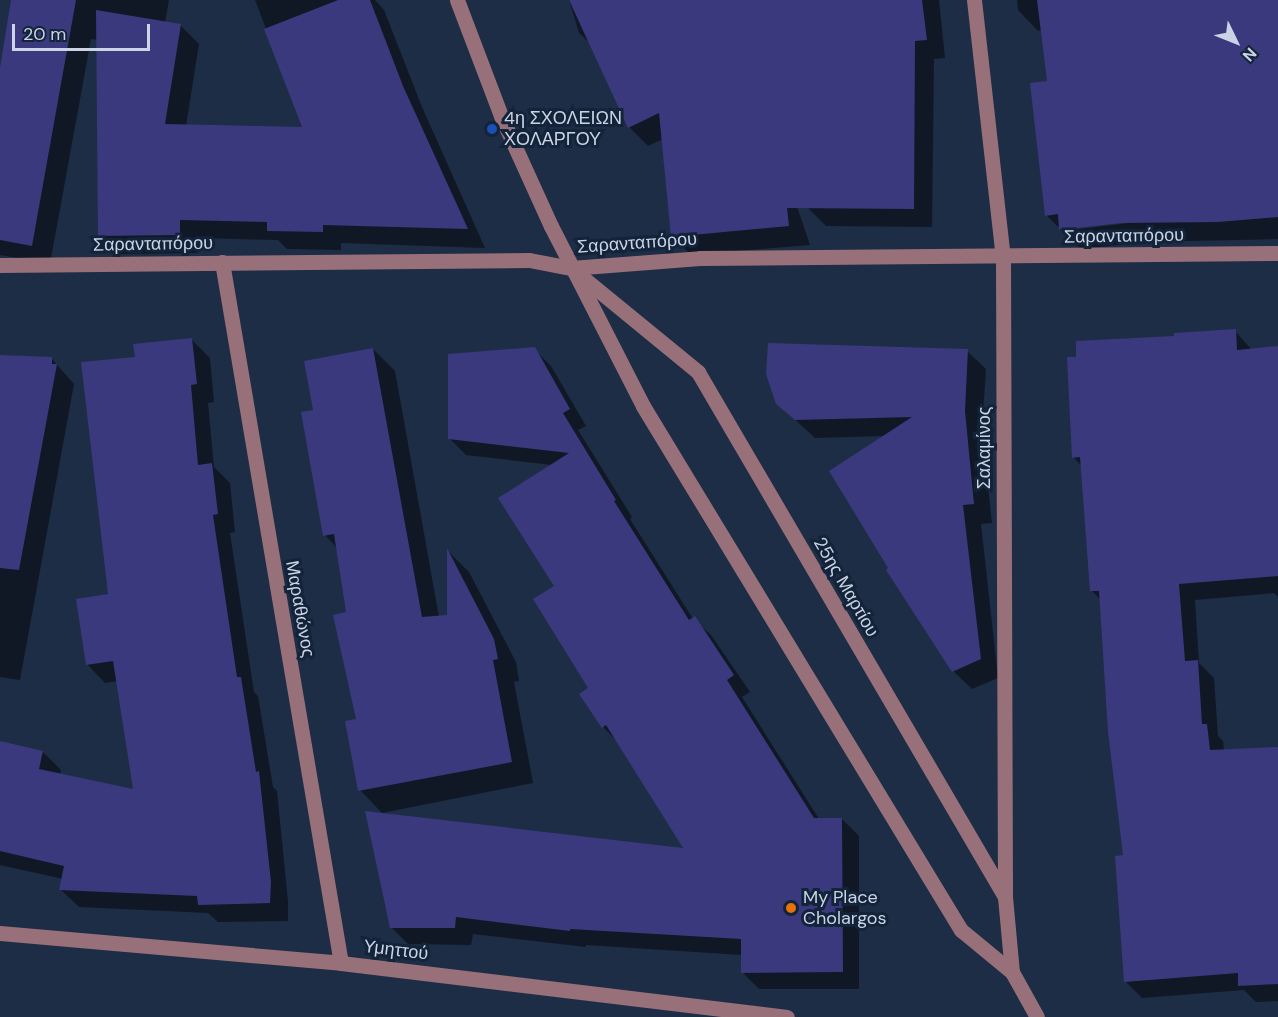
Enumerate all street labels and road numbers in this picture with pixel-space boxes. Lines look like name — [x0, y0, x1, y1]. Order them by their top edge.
street label: Σαρανταπόρου — [1064, 224, 1184, 248]
street label: Σαρανταπόρου — [576, 228, 698, 258]
street label: Σαρανταπόρου — [93, 232, 213, 256]
street label: Σαλαμίνος — [973, 407, 995, 489]
street label: 25ης Μαρτίου — [809, 533, 883, 641]
street label: Μαραθώνος — [281, 559, 319, 659]
street label: Υμηττού — [362, 935, 430, 965]

